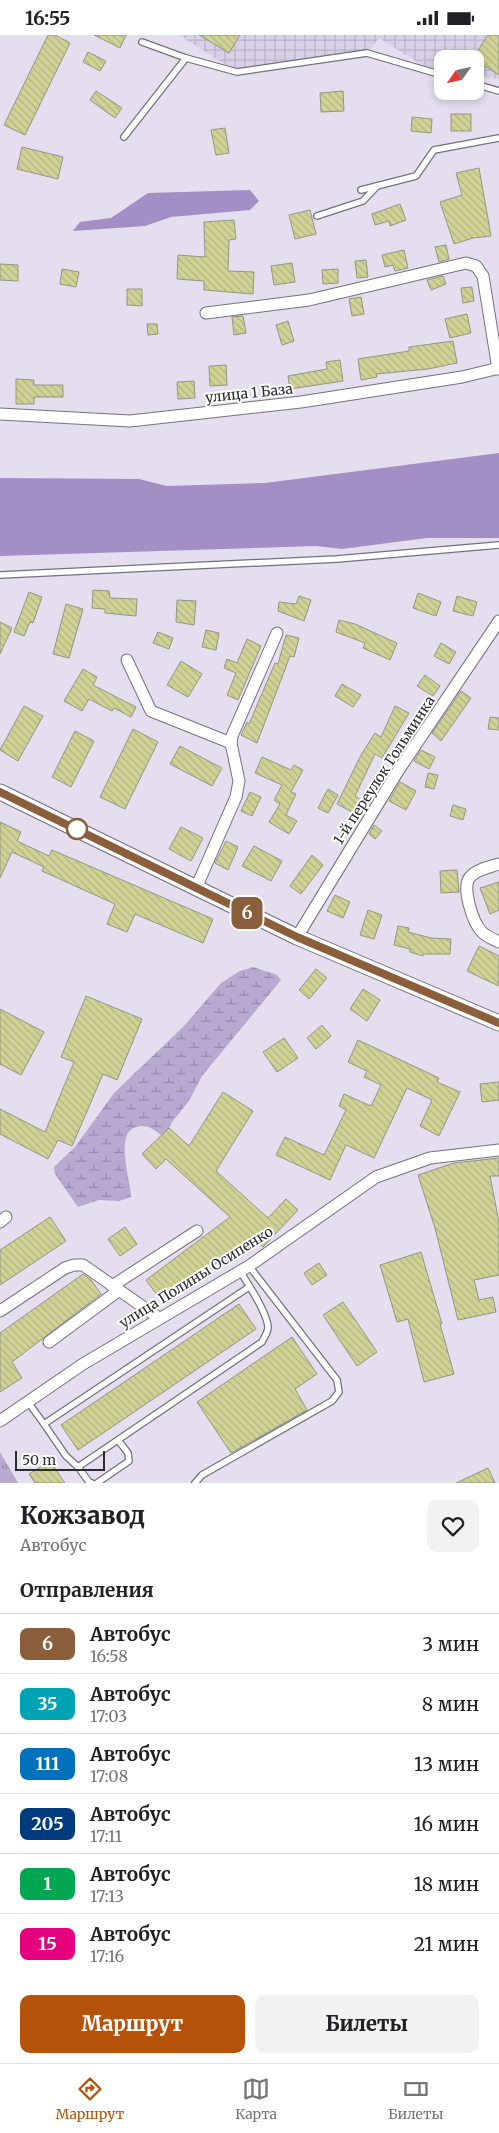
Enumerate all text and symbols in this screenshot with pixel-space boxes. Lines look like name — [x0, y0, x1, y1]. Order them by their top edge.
text: 16:55 — [25, 6, 70, 30]
north arrow — [434, 50, 484, 100]
map controls — [434, 50, 484, 100]
street label: улица 1 База — [204, 379, 294, 407]
street label: 1-й переулок Гольминка — [329, 692, 439, 848]
unlabelled marker — [66, 818, 88, 840]
line badge: 6 — [231, 897, 263, 929]
text: 6 — [241, 901, 253, 924]
street label: улица Полины Осипенко — [116, 1222, 276, 1332]
scale bar — [15, 1448, 105, 1471]
text: 50 m — [22, 1451, 56, 1469]
text: Кожзавод — [20, 1500, 145, 1531]
button: heart — [427, 1500, 479, 1552]
text: Автобус — [20, 1535, 87, 1555]
text: Отправления — [20, 1578, 154, 1602]
text: Автобус — [90, 1622, 171, 1646]
text: 6 — [42, 1632, 53, 1655]
text: 3 мин — [422, 1632, 479, 1656]
text: 16:58 — [90, 1646, 128, 1666]
text: Автобус — [90, 1682, 171, 1706]
text: 35 — [37, 1692, 58, 1715]
text: 8 мин — [422, 1692, 479, 1716]
text: 17:03 — [90, 1706, 127, 1726]
text: Автобус — [90, 1742, 171, 1766]
text: 111 — [35, 1752, 60, 1775]
text: 13 мин — [414, 1752, 479, 1776]
text: 17:08 — [90, 1766, 128, 1786]
text: Автобус — [90, 1802, 171, 1826]
text: 205 — [31, 1812, 64, 1835]
text: 16 мин — [414, 1812, 479, 1836]
text: 17:11 — [90, 1826, 122, 1846]
text: Автобус — [90, 1862, 171, 1886]
text: 1 — [43, 1872, 52, 1895]
text: 18 мин — [414, 1872, 479, 1896]
text: 17:13 — [90, 1886, 124, 1906]
text: Автобус — [90, 1922, 171, 1946]
text: 15 — [38, 1932, 57, 1955]
text: 21 мин — [414, 1932, 479, 1956]
text: 17:16 — [90, 1946, 124, 1966]
button: Маршрут — [20, 1995, 245, 2053]
button: Билеты — [255, 1995, 479, 2053]
tab: Маршрут — [56, 2075, 124, 2123]
tab: Карта — [235, 2075, 277, 2123]
tab: Билеты — [388, 2075, 443, 2123]

